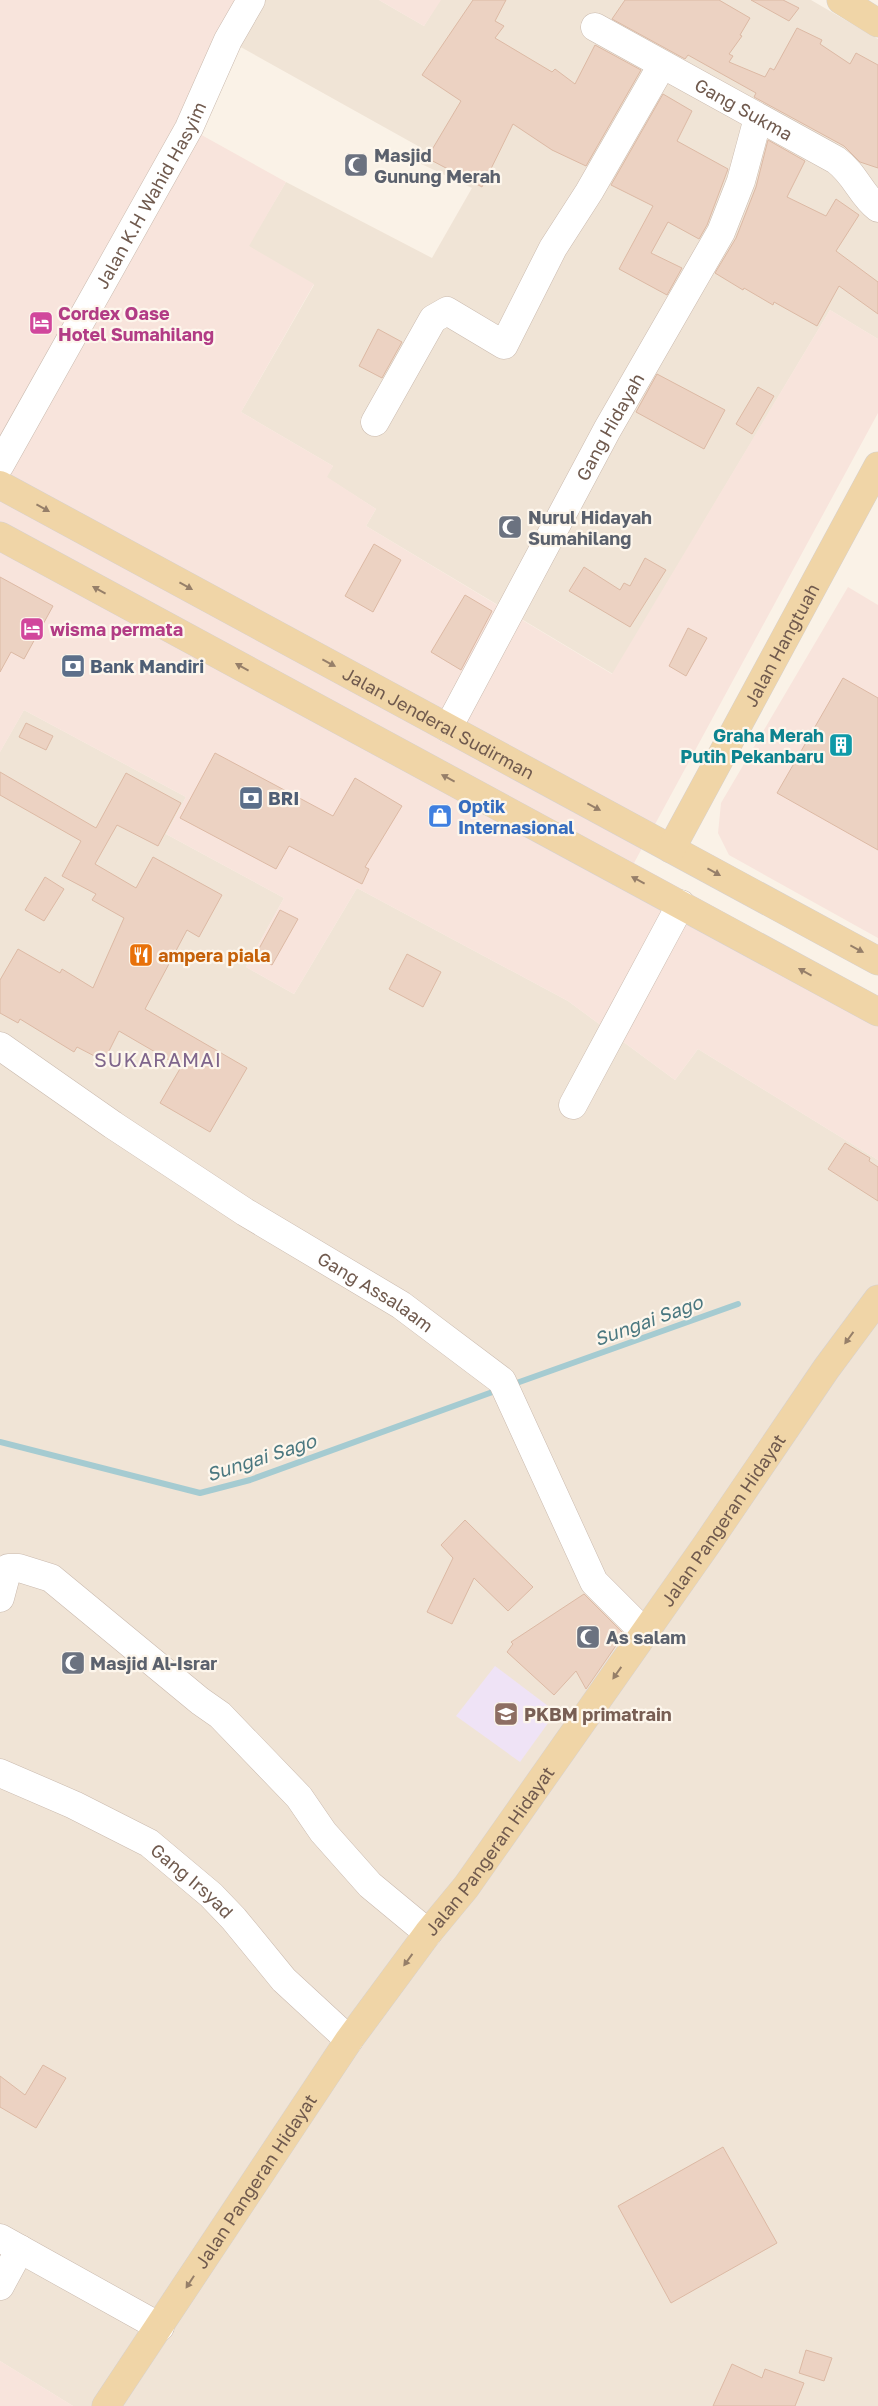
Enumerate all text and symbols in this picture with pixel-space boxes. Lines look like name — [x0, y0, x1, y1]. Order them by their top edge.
street label: Gang Sukma — [691, 73, 797, 145]
street label: Jalan K.H Wahid Hasyim — [90, 98, 210, 293]
place label: Masjid Gunung Merah — [374, 144, 501, 187]
mosque icon: Masjid Gunung Merah — [343, 152, 369, 178]
place label: Cordex Oase Hotel Sumahilang — [58, 302, 214, 345]
hotel icon: Cordex Oase Hotel Sumahilang — [28, 310, 54, 336]
street label: Gang Hidayah — [571, 369, 649, 484]
one-way arrow — [36, 504, 50, 512]
place label: Nurul Hidayah Sumahilang — [528, 506, 652, 549]
mosque icon: Nurul Hidayah Sumahilang — [497, 514, 523, 540]
street label: Jalan Hangtuah — [739, 579, 824, 710]
one-way arrow — [179, 581, 192, 590]
one-way arrow — [92, 586, 106, 594]
hotel icon: wisma permata — [19, 616, 45, 642]
place label: wisma permata — [50, 618, 183, 640]
bank icon: Bank Mandiri — [60, 653, 86, 679]
place label: Bank Mandiri — [90, 655, 204, 677]
one-way arrow — [321, 659, 336, 667]
street label: Jalan Jenderal Sudirman — [339, 662, 538, 784]
one-way arrow — [235, 663, 249, 671]
place label: Graha Merah Putih Pekanbaru — [680, 724, 824, 767]
building icon: Graha Merah Putih Pekanbaru — [828, 732, 854, 758]
one-way arrow — [441, 774, 456, 782]
bank icon: BRI — [238, 785, 264, 811]
place label: BRI — [268, 787, 299, 809]
place label: Optik Internasional — [458, 795, 574, 838]
shop icon: Optik Internasional — [427, 803, 453, 829]
one-way arrow — [587, 803, 602, 811]
one-way arrow — [706, 868, 721, 876]
one-way arrow — [631, 876, 644, 885]
restaurant icon: ampera piala — [128, 942, 154, 968]
place label: ampera piala — [158, 944, 271, 966]
one-way arrow — [850, 945, 863, 954]
one-way arrow — [798, 967, 811, 976]
district label: SUKARAMAI — [94, 1047, 222, 1071]
street label: Gang Assalaam — [314, 1247, 438, 1337]
water label: Sungai Sago — [591, 1289, 707, 1350]
one-way arrow — [844, 1331, 854, 1345]
water label: Sungai Sago — [203, 1428, 320, 1485]
street label: Jalan Pangeran Hidayat — [656, 1429, 790, 1611]
mosque icon: As salam — [575, 1624, 601, 1650]
place label: As salam — [606, 1626, 686, 1648]
mosque icon: Masjid Al-Israr — [60, 1650, 86, 1676]
place label: Masjid Al-Israr — [90, 1652, 217, 1674]
one-way arrow — [612, 1666, 622, 1679]
school or university icon: PKBM primatrain — [493, 1701, 519, 1727]
place label: PKBM primatrain — [524, 1703, 672, 1725]
street label: Jalan Pangeran Hidayat — [420, 1762, 559, 1940]
street label: Gang Irsyad — [147, 1838, 238, 1923]
one-way arrow — [403, 1953, 413, 1967]
street label: Jalan Pangeran Hidayat — [190, 2090, 321, 2272]
one-way arrow — [185, 2276, 194, 2289]

